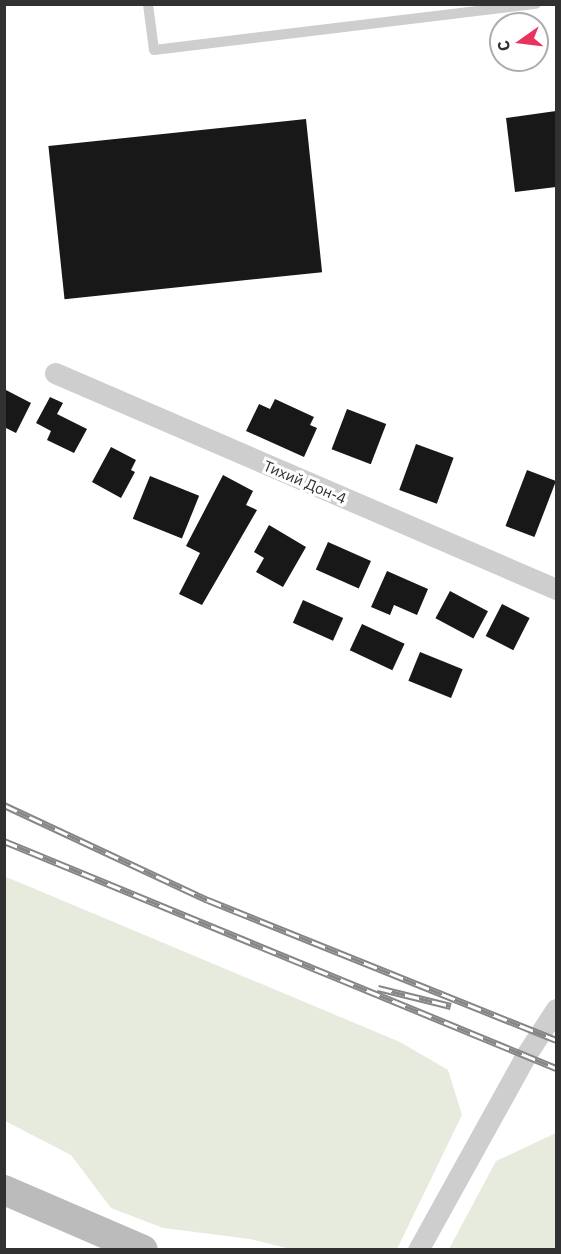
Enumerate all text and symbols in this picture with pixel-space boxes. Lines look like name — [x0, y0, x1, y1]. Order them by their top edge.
north arrow — [489, 12, 549, 72]
text: С — [493, 38, 514, 53]
street label: Тихий Дон-4 — [261, 456, 349, 508]

